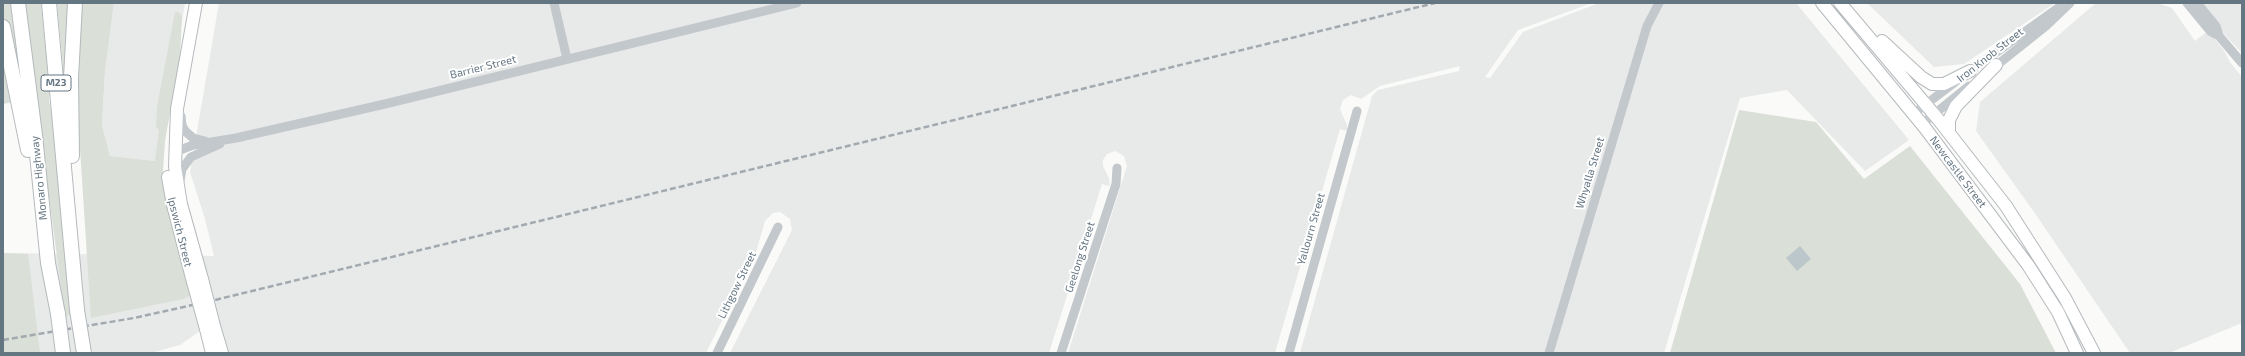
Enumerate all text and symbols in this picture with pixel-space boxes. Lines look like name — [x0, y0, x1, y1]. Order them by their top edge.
street label: Iron Knob Street — [1954, 25, 2026, 85]
street label: Barrier Street — [449, 52, 517, 82]
road number: M23 — [41, 75, 71, 91]
street label: Newcastle Street — [1927, 134, 1989, 210]
street label: Monaro Highway — [28, 135, 50, 221]
street label: Whyalla Street — [1573, 136, 1607, 210]
street label: Yallourn Street — [1294, 191, 1328, 267]
street label: Ipswich Street — [165, 196, 195, 268]
street label: Geelong Street — [1062, 220, 1098, 294]
street label: Lithgow Street — [715, 249, 759, 321]

